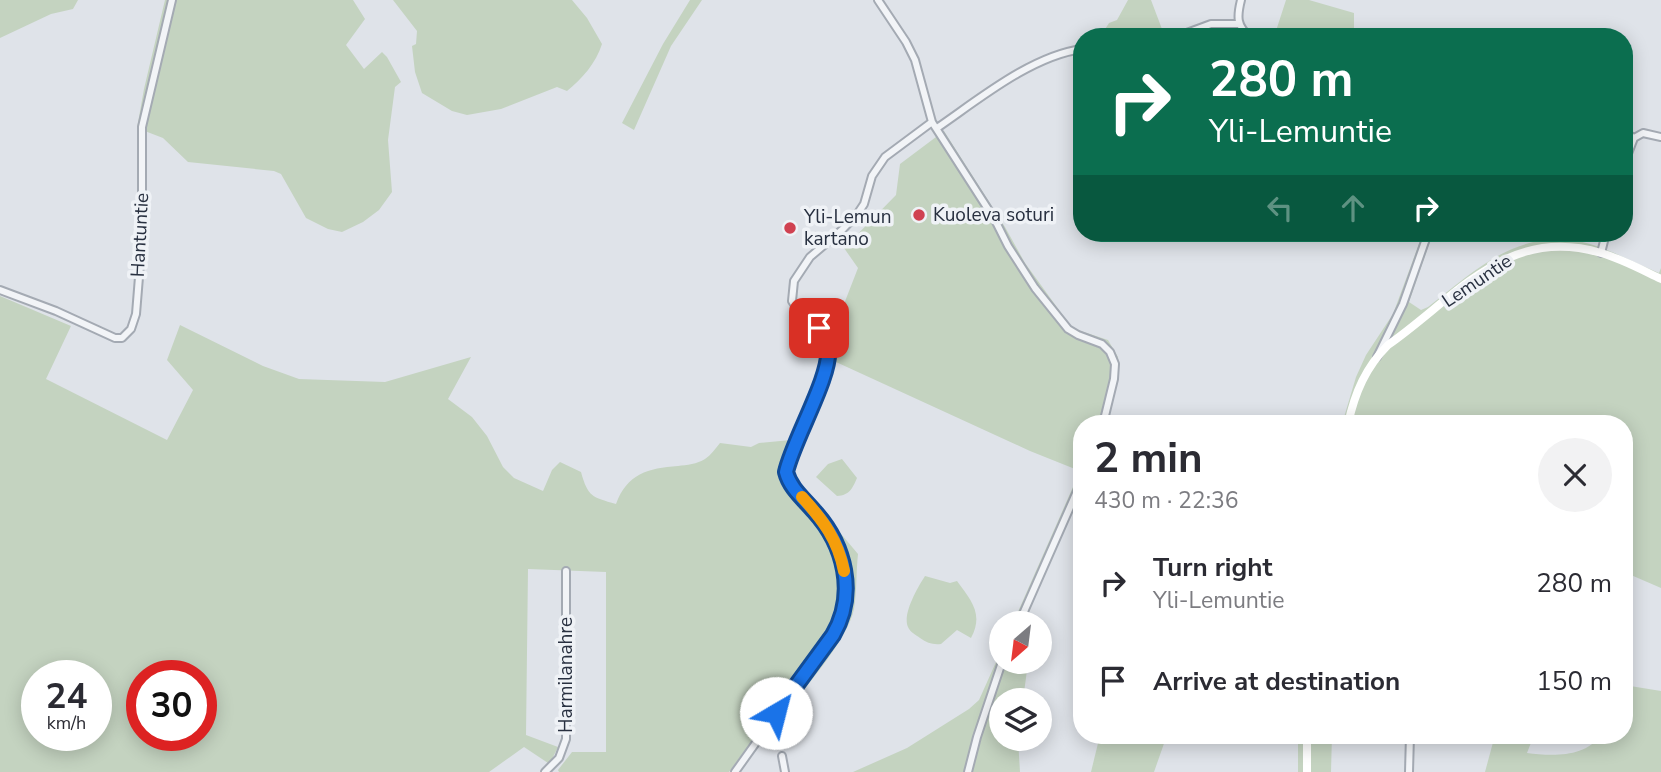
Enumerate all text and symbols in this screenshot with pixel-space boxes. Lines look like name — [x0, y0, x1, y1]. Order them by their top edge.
text: 280 m — [1209, 46, 1353, 113]
icon: right — [1094, 56, 1185, 147]
text: Yli-Lemuntie — [1209, 110, 1392, 153]
icon: left — [1261, 189, 1299, 227]
icon: ahead — [1334, 189, 1372, 227]
icon: right — [1407, 189, 1445, 227]
street label: Hantuntie — [125, 192, 155, 278]
place label: Kuoleva soturi — [933, 202, 1054, 228]
place label: Yli-Lemun kartano — [803, 204, 891, 252]
marker: Kuoleva soturi — [911, 207, 927, 223]
marker: Yli-Lemun kartano — [782, 220, 798, 236]
street label: Lemuntie — [1437, 248, 1517, 314]
pin — [789, 298, 849, 358]
icon: arrive — [800, 309, 838, 347]
text: 2 min — [1094, 430, 1203, 487]
button: close — [1538, 438, 1612, 512]
text: 430 m · 22:36 — [1094, 485, 1239, 516]
text: Turn right — [1153, 550, 1272, 585]
icon: right — [1094, 564, 1132, 602]
text: 280 m — [1536, 566, 1612, 601]
text: Yli-Lemuntie — [1153, 585, 1285, 616]
north arrow — [989, 611, 1052, 674]
map controls — [989, 611, 1052, 751]
street label: Harmilanahre — [553, 617, 579, 733]
speed limit sign: 30 — [126, 660, 217, 751]
icon: arrive — [1094, 662, 1132, 700]
text: Arrive at destination — [1153, 664, 1400, 699]
text: 150 m — [1536, 664, 1612, 699]
text: 24 — [45, 673, 88, 720]
position arrow — [739, 676, 813, 750]
button: layers — [989, 688, 1052, 751]
text: km/h — [47, 711, 86, 735]

